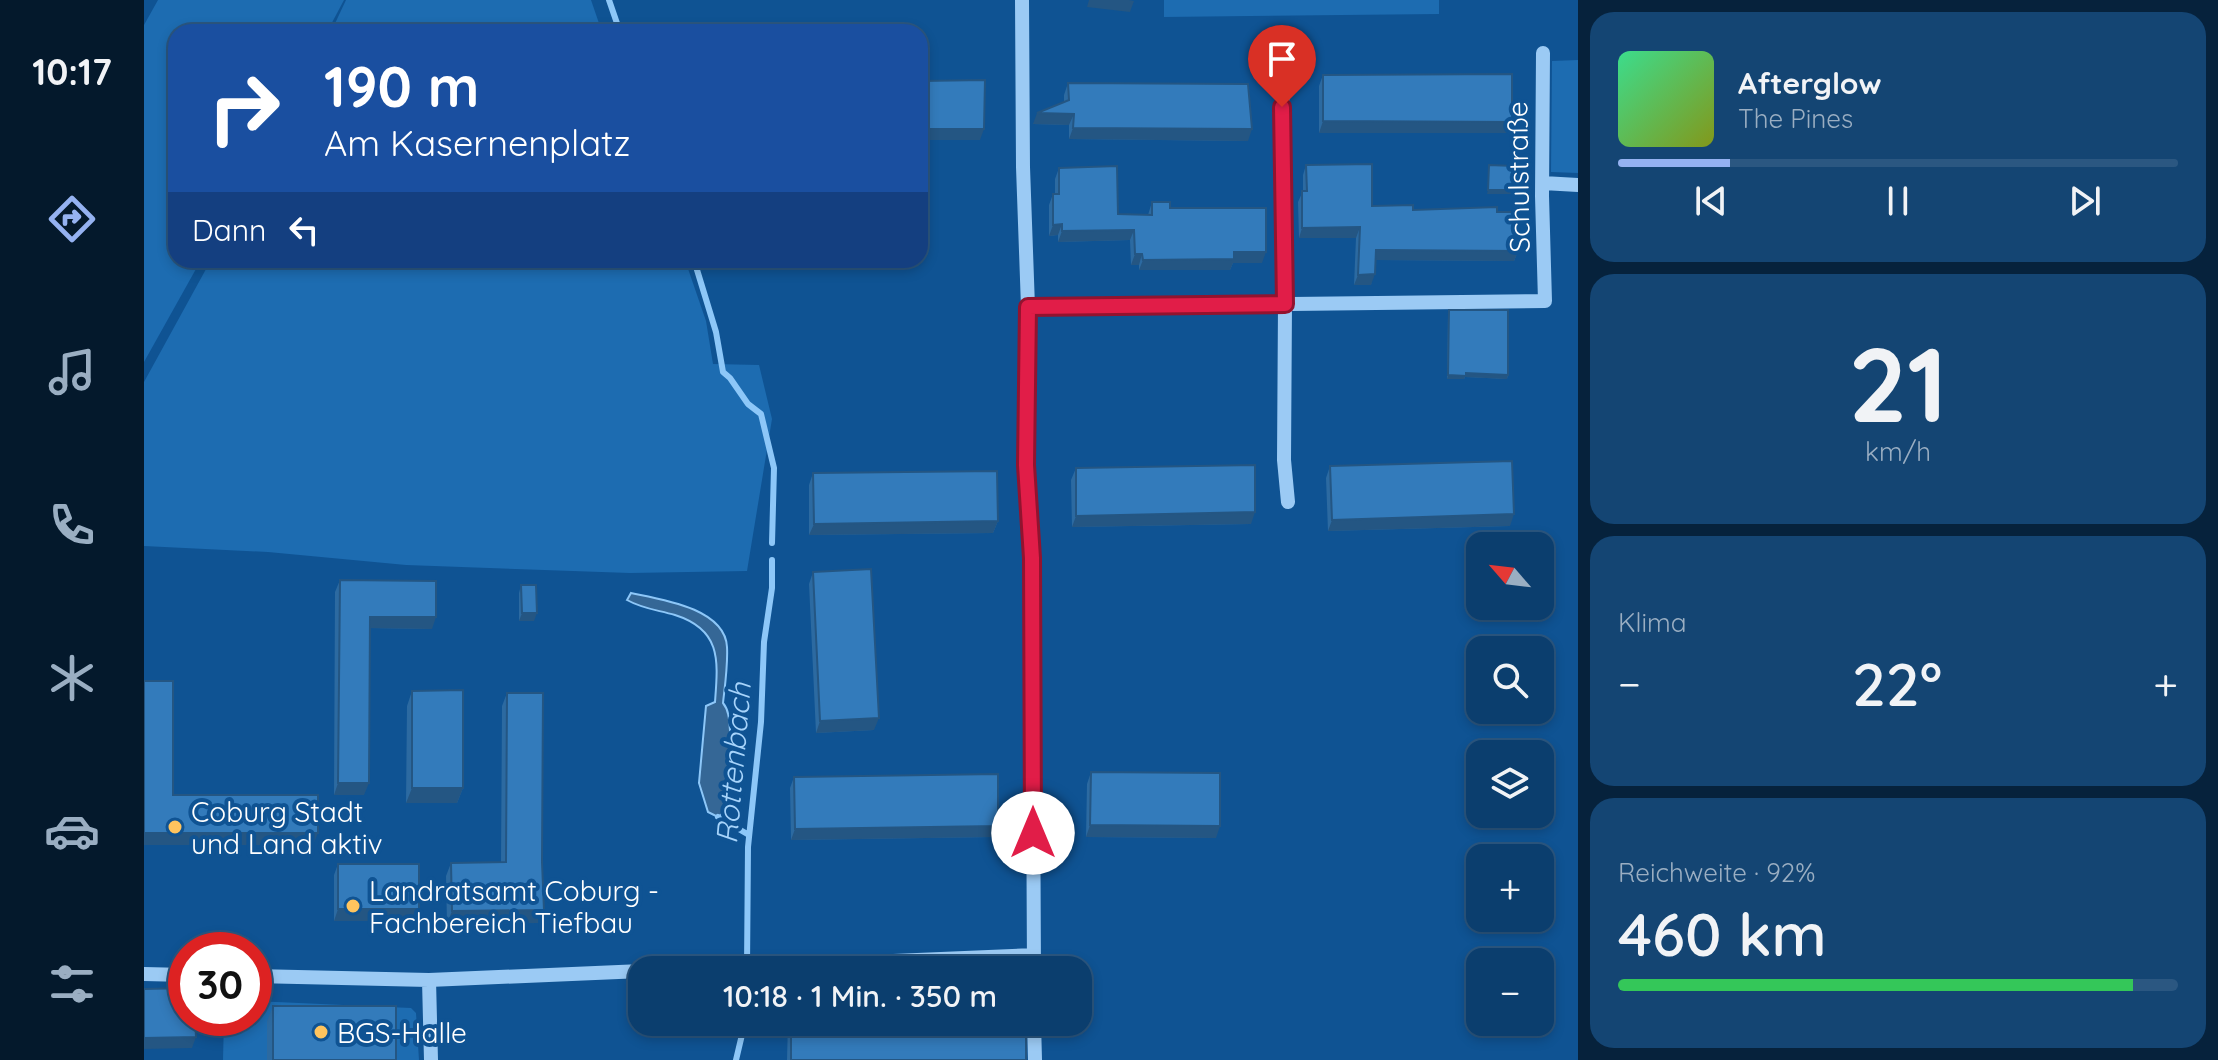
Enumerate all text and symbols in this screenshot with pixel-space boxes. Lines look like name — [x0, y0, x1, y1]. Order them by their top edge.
pin — [1248, 25, 1316, 107]
icon: arrive — [1260, 37, 1304, 81]
text: 10:17 — [32, 49, 112, 94]
text: 190 m — [324, 51, 479, 121]
icon: right — [192, 56, 296, 160]
text: Afterglow — [1738, 64, 1881, 102]
street label: Schulstraße — [1499, 101, 1537, 253]
text: The Pines — [1738, 102, 1853, 135]
text: Am Kasernenplatz — [324, 120, 630, 165]
icon: previous — [1689, 179, 1733, 223]
icon: pause — [1876, 179, 1920, 223]
icon: next — [2063, 179, 2107, 223]
icon: directions — [44, 191, 100, 247]
icon: left — [282, 208, 326, 252]
text: Dann — [192, 211, 266, 249]
text: 21 — [1848, 318, 1948, 448]
icon: music — [44, 344, 100, 400]
text: km/h — [1865, 435, 1931, 468]
icon: phone — [44, 497, 100, 553]
north arrow — [1466, 532, 1554, 620]
map controls — [1466, 532, 1554, 1036]
text: Klima — [1618, 606, 1687, 639]
button: search — [1466, 636, 1554, 724]
text: 22° — [1852, 646, 1942, 721]
icon: climate — [44, 650, 100, 706]
text: − — [1618, 656, 1641, 711]
text: + — [2153, 656, 2178, 711]
water label: Rottenbach — [707, 680, 759, 845]
button: layers — [1466, 740, 1554, 828]
position arrow — [991, 791, 1075, 875]
place label: Coburg Stadt und Land aktiv — [191, 794, 383, 861]
icon: car — [44, 803, 100, 859]
marker: Coburg Stadt und Land aktiv — [166, 818, 184, 836]
button: + — [1466, 844, 1554, 932]
text: Reichweite · 92% — [1618, 856, 1815, 889]
place label: Landratsamt Coburg - Fachbereich Tiefbau — [369, 873, 659, 940]
text: 460 km — [1618, 896, 1827, 971]
marker: Landratsamt Coburg - Fachbereich Tiefbau — [344, 897, 362, 915]
speed limit sign: 30 — [168, 932, 272, 1036]
button: − — [1466, 948, 1554, 1036]
icon: filters — [44, 956, 100, 1012]
text: 10:18 · 1 Min. · 350 m — [723, 977, 997, 1015]
place label: BGS-Halle — [337, 1015, 467, 1050]
marker: BGS-Halle — [312, 1023, 330, 1041]

